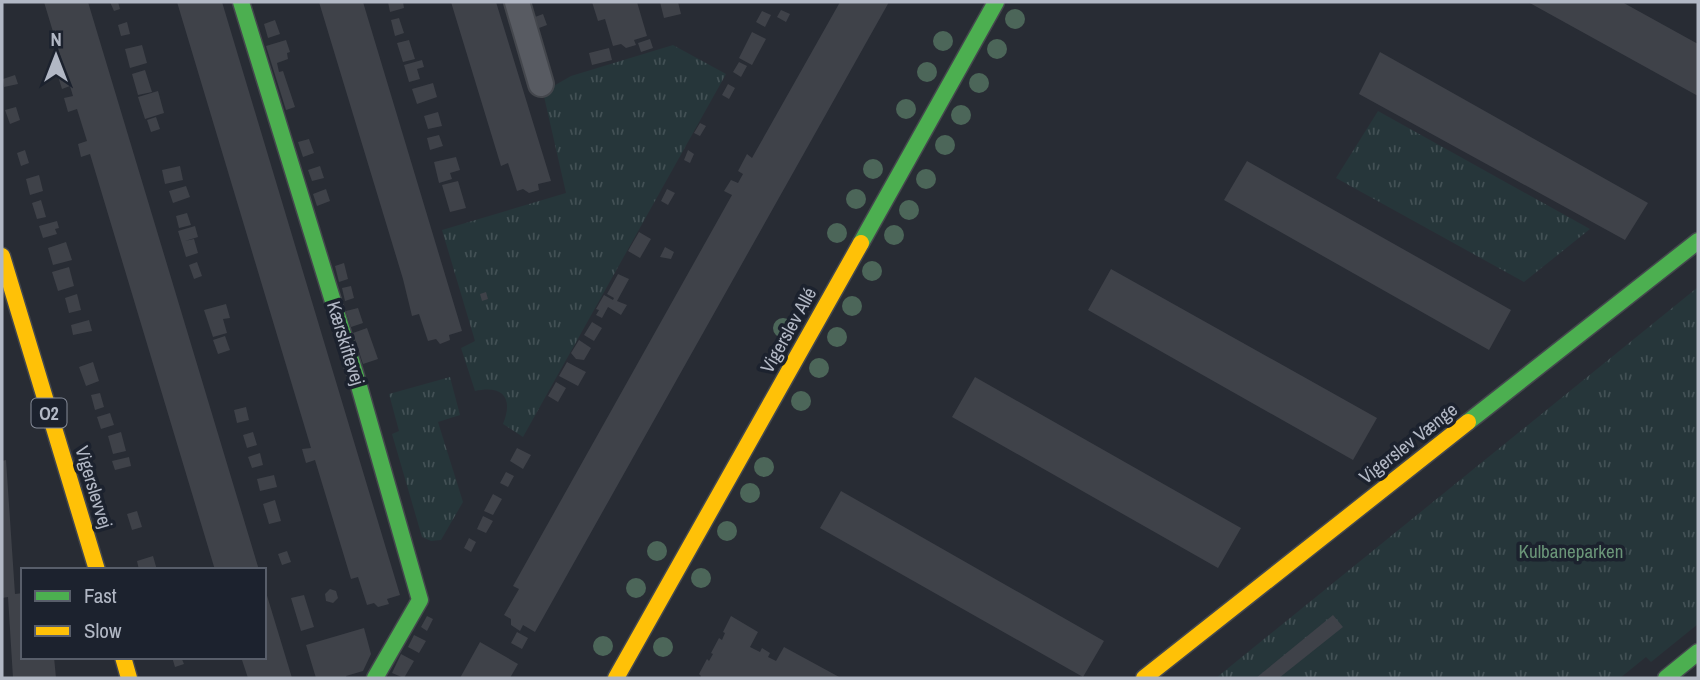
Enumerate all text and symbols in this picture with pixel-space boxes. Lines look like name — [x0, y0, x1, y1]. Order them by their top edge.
north arrow — [21, 21, 91, 91]
text: N — [50, 26, 62, 52]
street label: Vigerslev Allé — [754, 283, 822, 377]
street label: Kærskiftevej — [321, 298, 371, 388]
street label: Vigerslev Vænge — [1353, 396, 1463, 490]
road number: O2 — [32, 398, 66, 428]
street label: Vigerslevvej — [69, 443, 119, 531]
park label: Kulbaneparken — [1519, 538, 1623, 564]
legend — [21, 568, 266, 659]
text: Fast — [84, 581, 117, 610]
text: Slow — [84, 616, 122, 645]

